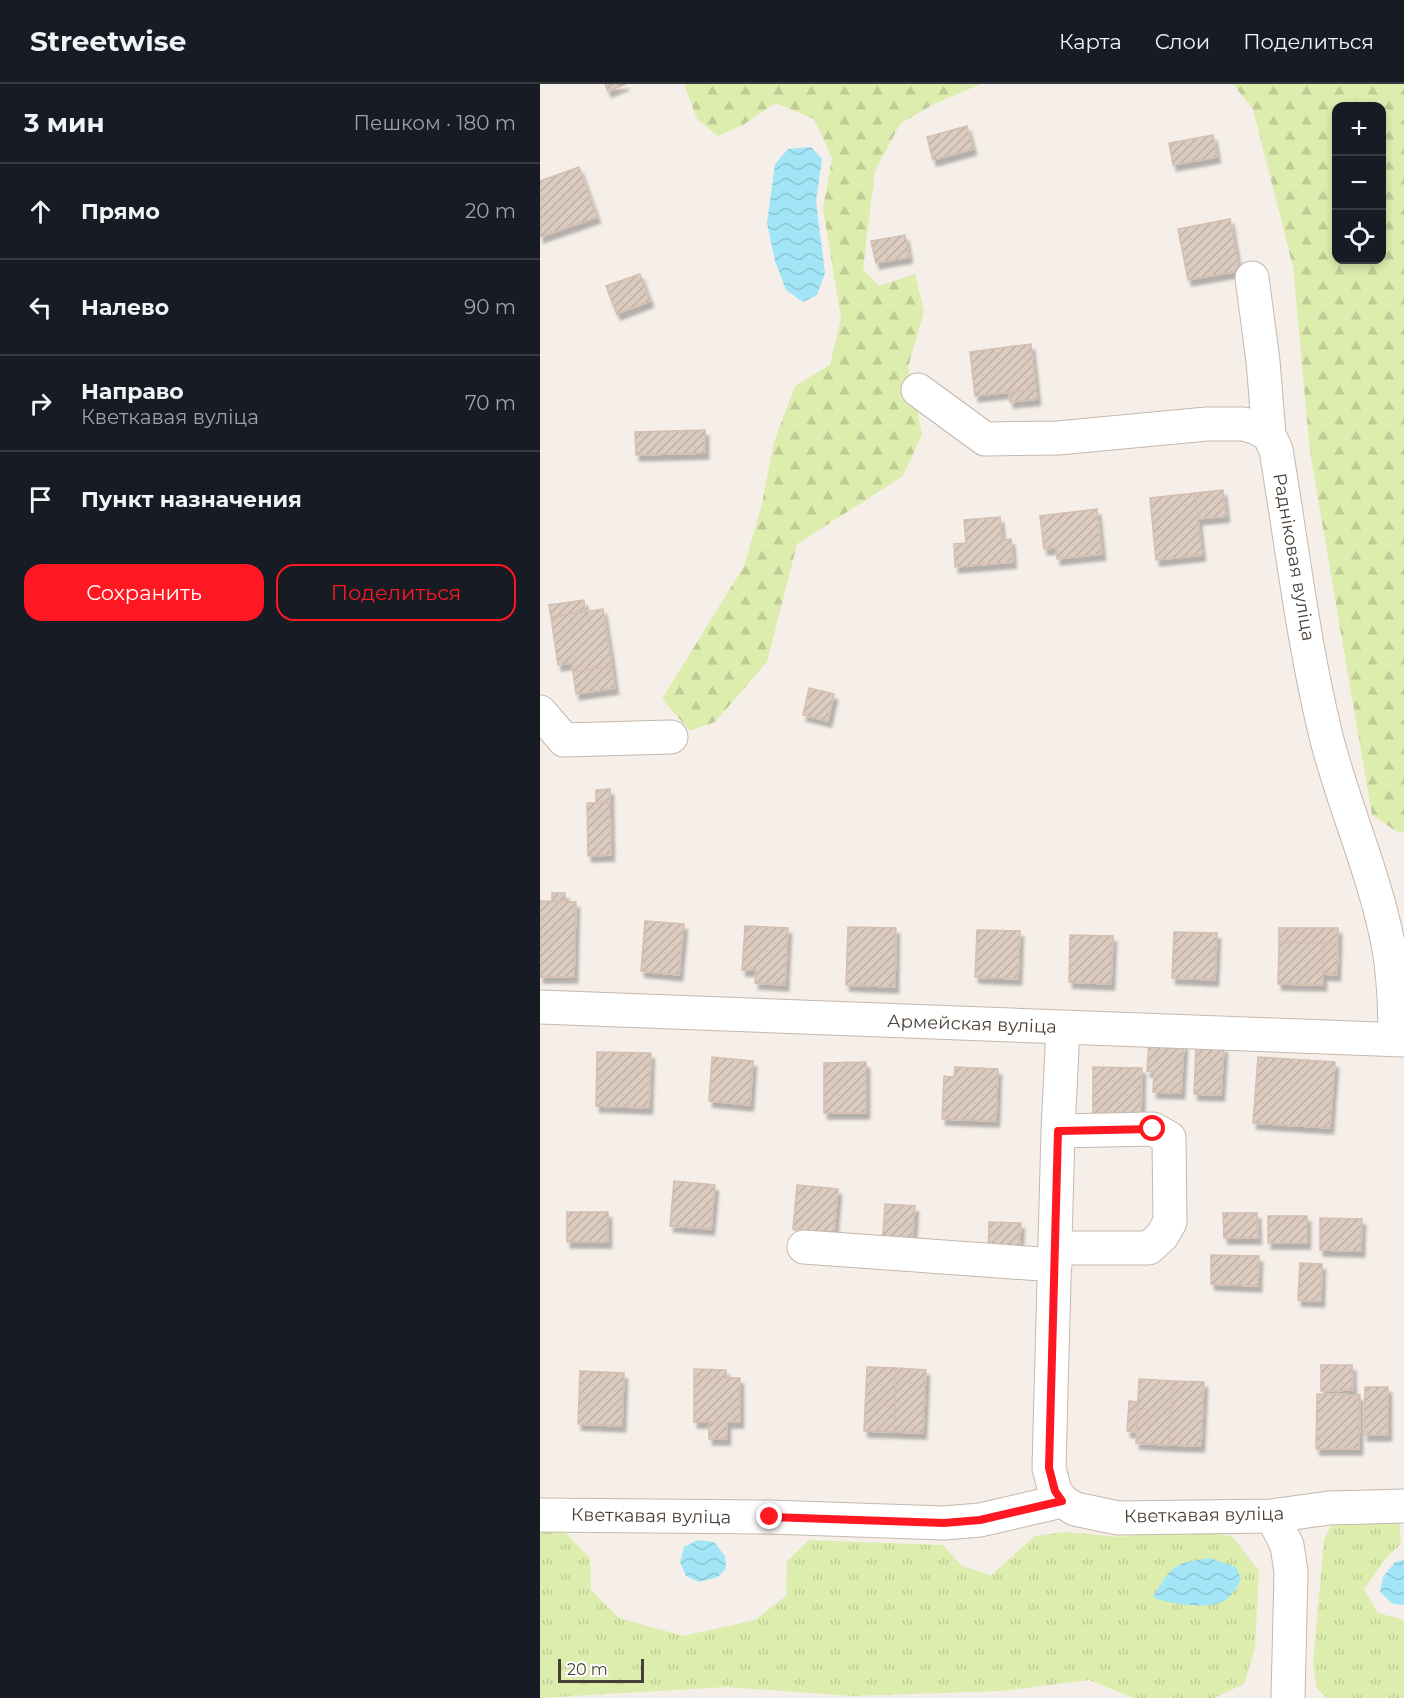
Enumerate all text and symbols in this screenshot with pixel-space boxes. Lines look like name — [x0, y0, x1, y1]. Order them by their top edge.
text: Streetwise — [30, 24, 186, 58]
text: Карта — [1059, 29, 1122, 54]
text: Слои — [1155, 29, 1210, 54]
text: Поделиться — [1243, 29, 1374, 54]
map controls — [1332, 102, 1386, 264]
button: + — [1332, 102, 1386, 156]
text: 3 мин — [24, 107, 104, 139]
text: Пешком · 180 m — [354, 111, 516, 135]
button: − — [1332, 156, 1386, 210]
icon: ahead — [24, 195, 57, 228]
text: Прямо — [81, 198, 160, 225]
text: 20 m — [465, 199, 516, 223]
button: locate — [1332, 210, 1386, 264]
icon: left — [24, 291, 57, 324]
text: Налево — [81, 294, 169, 321]
text: 90 m — [464, 295, 516, 319]
text: Направо — [81, 378, 184, 405]
icon: right — [24, 387, 57, 420]
text: 70 m — [465, 391, 516, 415]
text: Кветкавая вуліца — [81, 405, 259, 429]
street label: Радніковая вуліца — [1268, 471, 1320, 643]
icon: arrive — [24, 483, 57, 516]
text: Пункт назначения — [81, 486, 302, 513]
button: Сохранить — [24, 564, 264, 621]
button: Поделиться — [276, 564, 516, 621]
street label: Армейская вуліца — [887, 1010, 1057, 1038]
route start — [1139, 1115, 1165, 1141]
route end — [756, 1503, 782, 1529]
street label: Кветкавая вуліца — [1124, 1503, 1284, 1527]
street label: Кветкавая вуліца — [571, 1504, 731, 1528]
scale bar — [558, 1656, 644, 1684]
text: 20 m — [567, 1660, 608, 1679]

